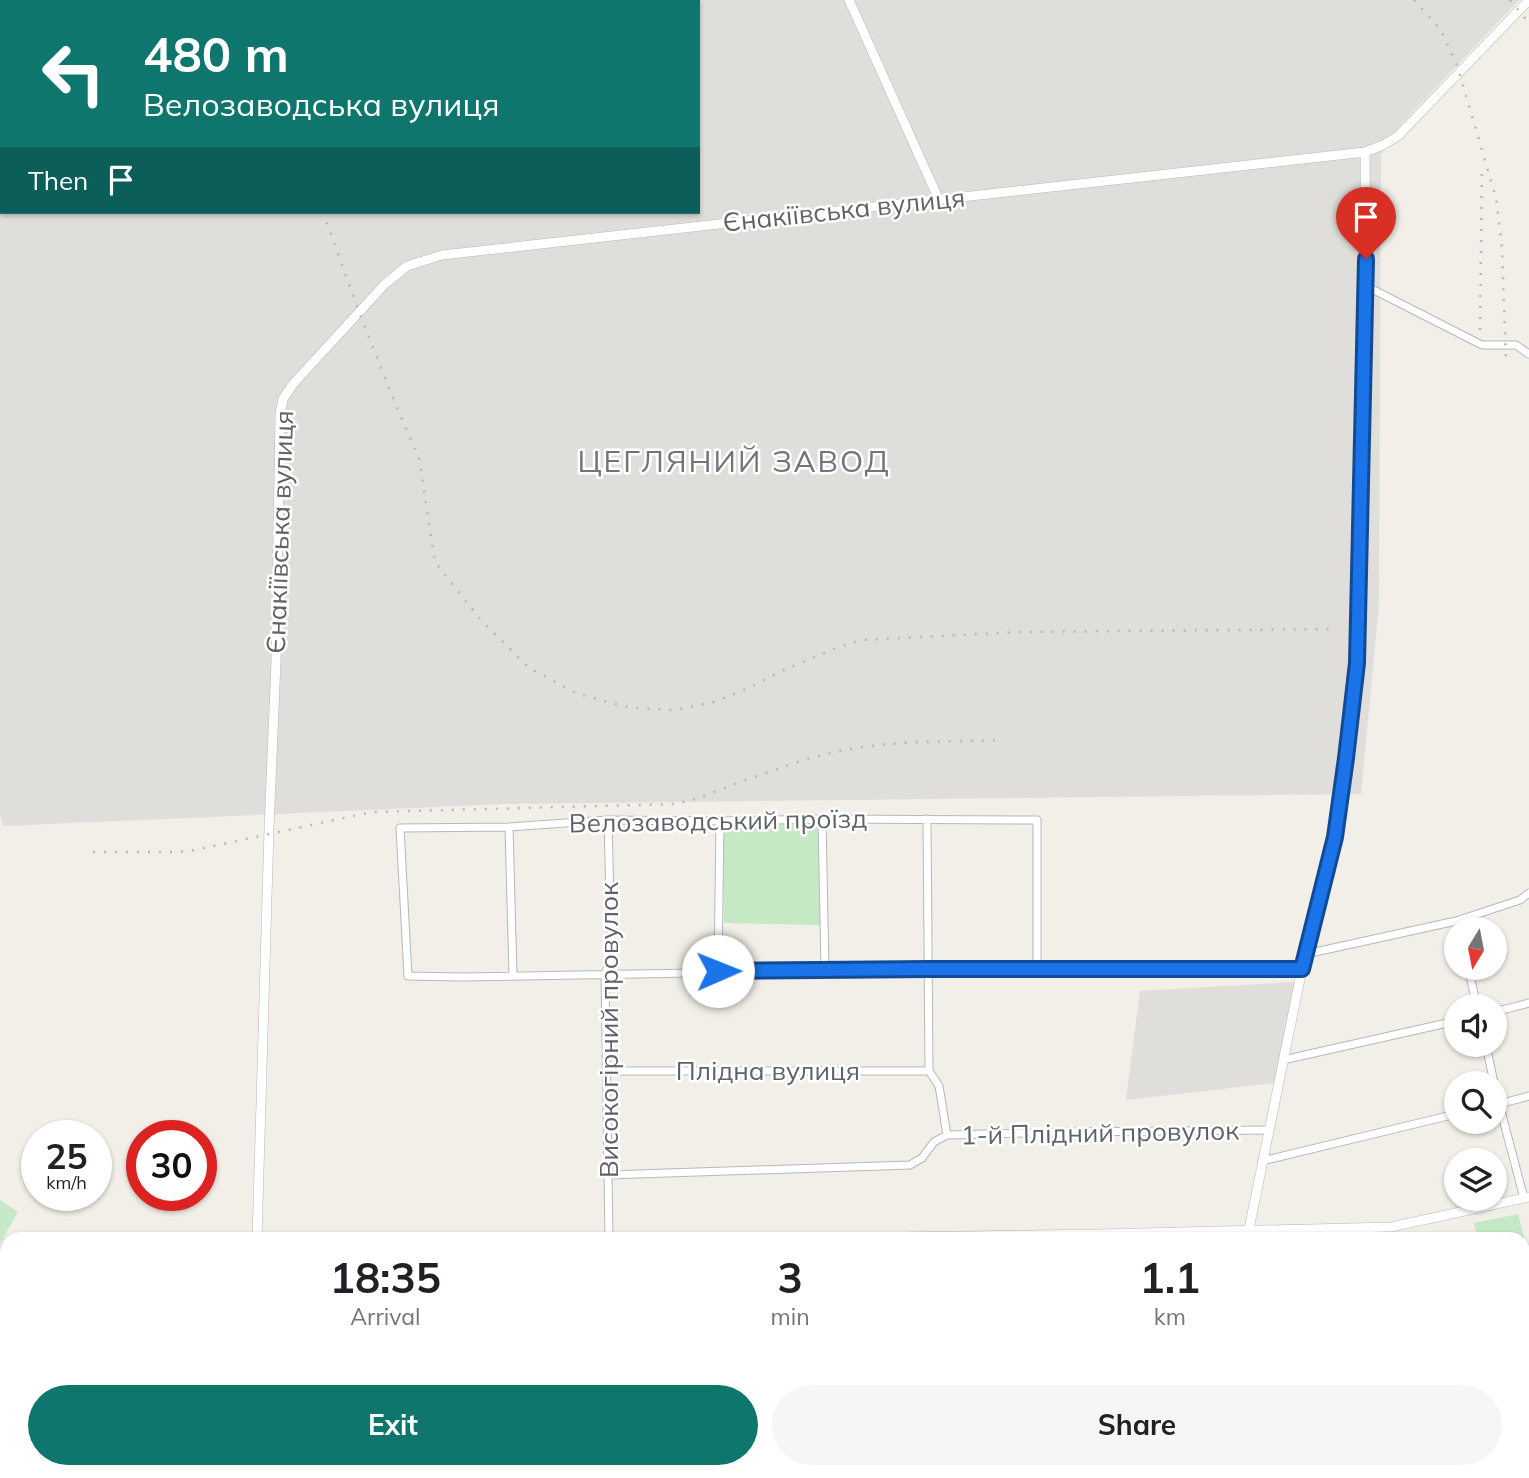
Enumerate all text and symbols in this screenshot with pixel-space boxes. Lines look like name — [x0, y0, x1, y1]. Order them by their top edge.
text: 480 m — [143, 23, 289, 84]
icon: left — [28, 28, 119, 119]
text: Велозаводська вулиця — [143, 84, 500, 124]
icon: arrive — [102, 161, 140, 199]
text: Then — [28, 164, 88, 197]
street label: Єнакіївська вулиця — [721, 180, 967, 239]
pin — [1336, 187, 1396, 259]
icon: arrive — [1347, 198, 1385, 236]
street label: Єнакіївська вулиця — [259, 410, 300, 654]
district label: ЦЕГЛЯНИЙ ЗАВОД — [577, 442, 891, 480]
street label: Велозаводський проїзд — [569, 801, 868, 840]
street label: Високогірний провулок — [592, 882, 625, 1178]
north arrow — [1444, 917, 1507, 980]
map controls — [1444, 917, 1507, 1211]
position arrow — [681, 934, 755, 1008]
button: sound — [1444, 994, 1507, 1057]
street label: Плідна вулиця — [676, 1054, 860, 1087]
button: search — [1444, 1071, 1507, 1134]
street label: 1-й Плідний провулок — [961, 1114, 1239, 1151]
speed limit sign: 30 — [126, 1120, 217, 1211]
text: 25 — [45, 1134, 88, 1178]
button: layers — [1444, 1148, 1507, 1211]
text: km/h — [46, 1171, 87, 1194]
text: 18:35 — [330, 1251, 441, 1304]
text: 3 — [778, 1251, 803, 1304]
text: 1.1 — [1139, 1251, 1200, 1304]
text: Arrival — [350, 1302, 420, 1331]
text: min — [771, 1302, 810, 1331]
text: km — [1154, 1302, 1186, 1331]
button: Exit — [28, 1385, 758, 1465]
button: Share — [772, 1385, 1502, 1465]

